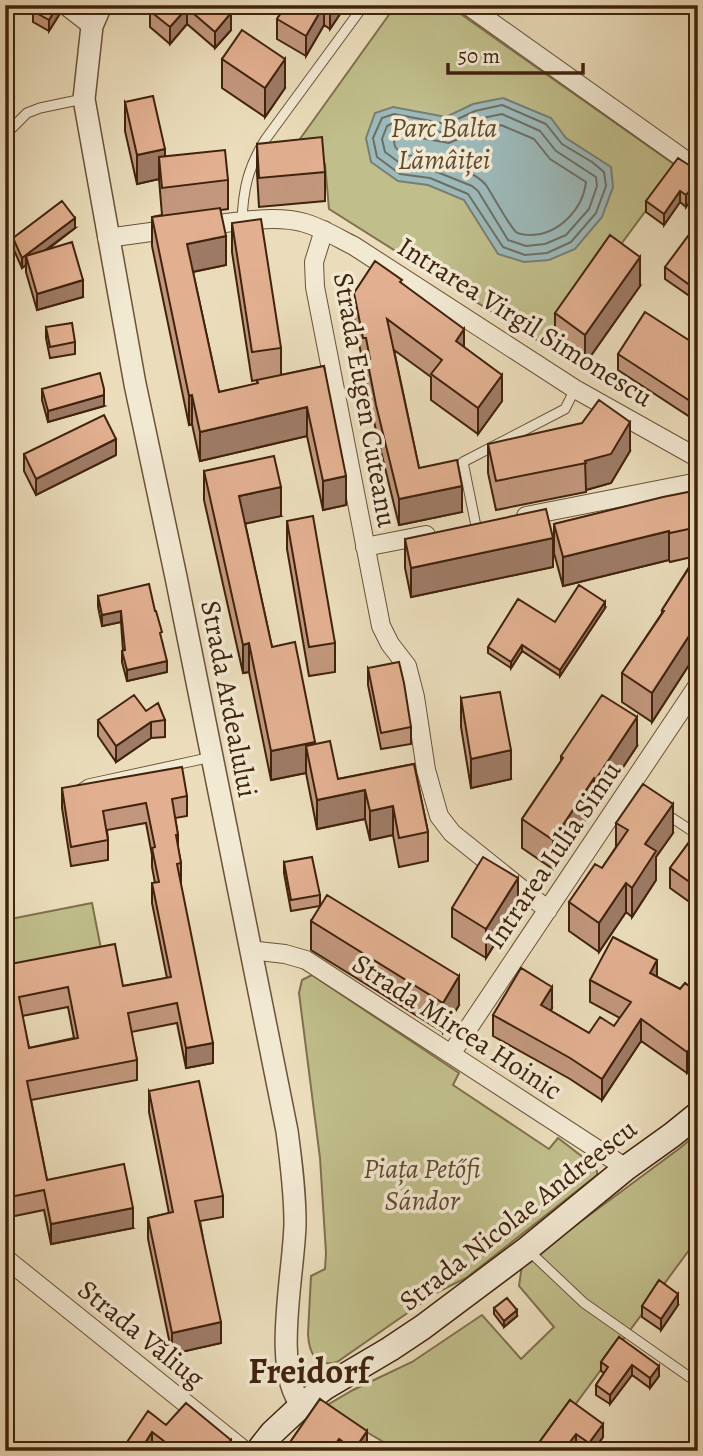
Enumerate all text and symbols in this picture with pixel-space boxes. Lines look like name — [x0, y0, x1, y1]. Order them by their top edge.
scale bar — [448, 32, 582, 76]
text: 50 m — [458, 42, 500, 70]
park label: Parc Balta Lămâiței — [391, 109, 497, 179]
street label: Intrarea Virgil Simonescu — [390, 228, 661, 417]
street label: Strada Eugen Cuteanu — [324, 270, 406, 531]
street label: Strada Ardealului — [191, 597, 267, 801]
street label: Intrarea Iulia Simu — [476, 753, 630, 956]
street label: Strada Mircea Hoinic — [345, 945, 569, 1109]
street label: Strada Nicolae Andreescu — [391, 1110, 646, 1320]
park label: Piața Petőfi Sándor — [363, 1150, 481, 1220]
street label: Strada Văliug — [70, 1271, 212, 1397]
district label: Freidorf — [248, 1347, 375, 1395]

